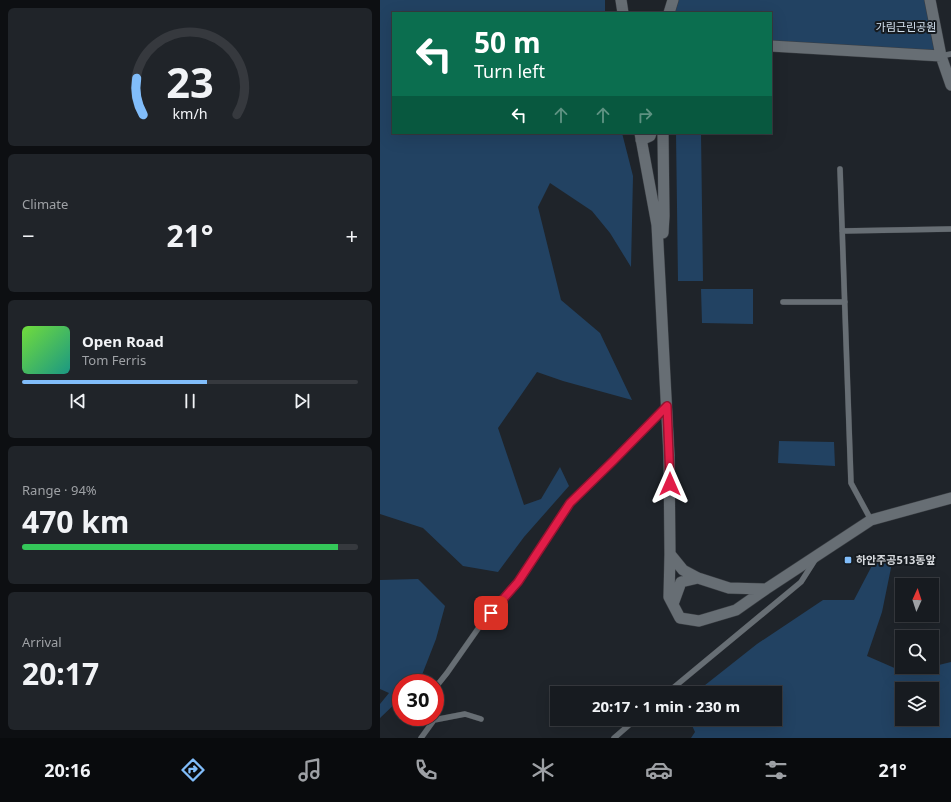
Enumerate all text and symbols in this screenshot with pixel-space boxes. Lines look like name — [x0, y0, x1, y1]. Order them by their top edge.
park label: 가림근린공원 — [876, 19, 936, 34]
text: 50 m — [474, 23, 541, 61]
icon: left — [408, 28, 460, 80]
text: 23 — [166, 54, 214, 110]
text: Turn left — [474, 59, 545, 83]
text: km/h — [172, 104, 208, 123]
icon: left — [508, 104, 530, 126]
icon: ahead — [550, 104, 572, 126]
icon: ahead — [592, 104, 614, 126]
icon: right — [634, 104, 656, 126]
text: Climate — [22, 195, 68, 213]
text: 21° — [166, 215, 214, 256]
text: − — [22, 220, 35, 250]
text: + — [345, 220, 358, 250]
text: Open Road — [82, 331, 164, 351]
text: Tom Ferris — [82, 351, 146, 369]
icon: previous — [67, 390, 89, 412]
icon: pause — [179, 390, 201, 412]
icon: next — [291, 390, 313, 412]
position arrow — [649, 463, 691, 505]
text: Range · 94% — [22, 481, 97, 499]
text: 470 km — [22, 501, 129, 542]
place label: 하안주공513동앞 — [856, 552, 936, 567]
marker: 하안주공513동앞 — [843, 555, 853, 565]
north arrow — [895, 578, 939, 622]
map controls — [895, 578, 939, 726]
pin — [474, 596, 508, 630]
icon: arrive — [480, 602, 502, 624]
button: search — [895, 630, 939, 674]
text: Arrival — [22, 633, 62, 651]
text: 20:17 — [22, 653, 99, 694]
speed limit sign: 30 — [392, 674, 444, 726]
button: layers — [895, 682, 939, 726]
text: 20:17 · 1 min · 230 m — [592, 696, 740, 716]
icon: directions — [179, 756, 207, 784]
icon: music — [296, 756, 324, 784]
icon: phone — [412, 756, 440, 784]
icon: climate — [529, 756, 557, 784]
icon: car — [645, 756, 673, 784]
icon: filters — [762, 756, 790, 784]
text: 20:16 — [44, 758, 91, 782]
text: 21° — [878, 758, 907, 782]

